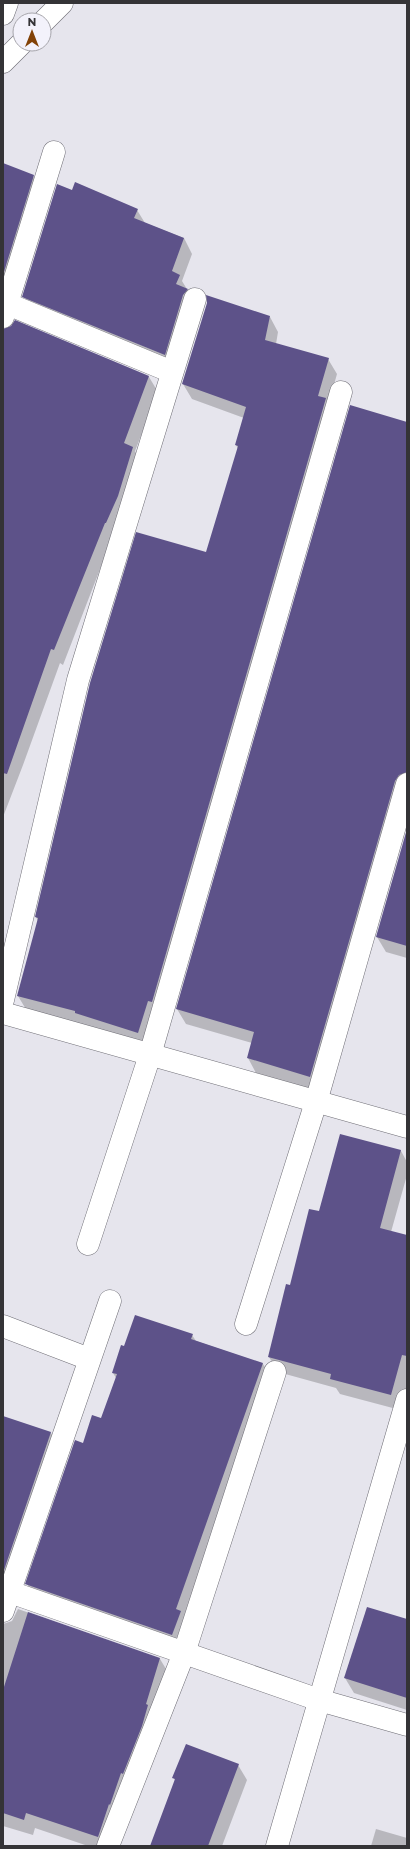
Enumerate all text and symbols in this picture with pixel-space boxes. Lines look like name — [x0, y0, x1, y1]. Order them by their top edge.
north arrow — [12, 12, 52, 52]
text: N — [28, 15, 36, 29]

